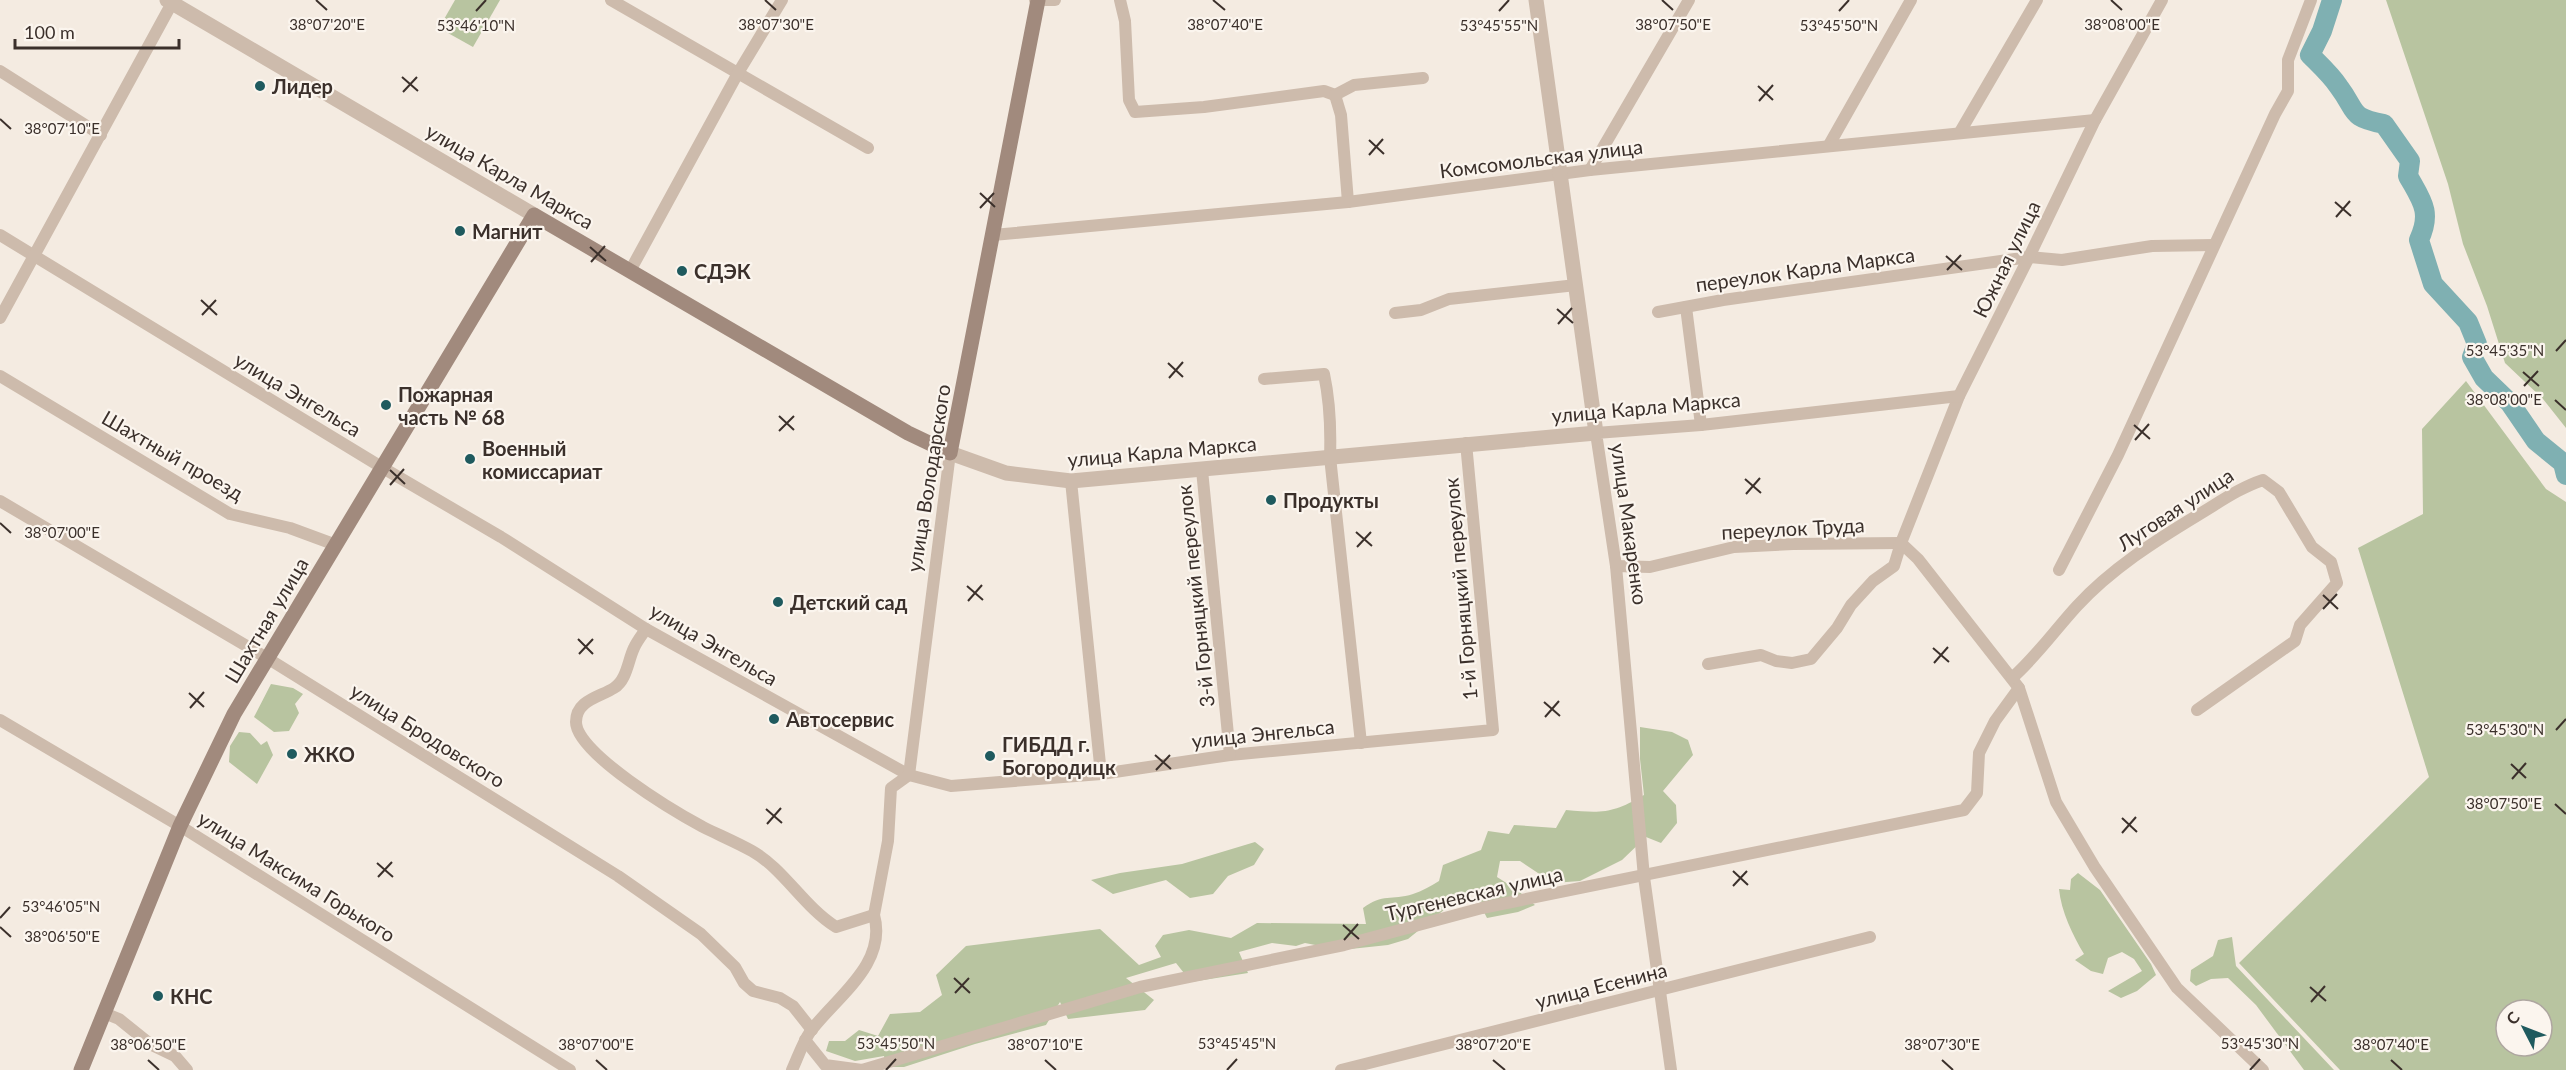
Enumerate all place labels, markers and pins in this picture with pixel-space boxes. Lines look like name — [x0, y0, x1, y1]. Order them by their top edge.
place label: Лидер — [271, 74, 333, 98]
marker: Лидер — [253, 79, 267, 93]
place label: Магнит — [472, 219, 543, 243]
marker: Магнит — [453, 224, 467, 238]
place label: СДЭК — [694, 259, 751, 283]
marker: СДЭК — [675, 264, 689, 278]
place label: Пожарная часть № 68 — [398, 382, 505, 429]
marker: Пожарная часть № 68 — [379, 398, 393, 412]
place label: Военный комиссариат — [482, 436, 603, 483]
marker: Военный комиссариат — [463, 452, 477, 466]
place label: Продукты — [1283, 488, 1379, 512]
marker: Продукты — [1264, 493, 1278, 507]
place label: Детский сад — [790, 590, 908, 614]
marker: Детский сад — [771, 595, 785, 609]
place label: Автосервис — [785, 707, 894, 731]
marker: Автосервис — [767, 712, 781, 726]
place label: ГИБДД г. Богородицк — [1002, 732, 1116, 779]
place label: ЖКО — [304, 742, 355, 766]
marker: ЖКО — [285, 747, 299, 761]
marker: ГИБДД г. Богородицк — [983, 749, 997, 763]
place label: КНС — [170, 984, 213, 1008]
marker: КНС — [151, 989, 165, 1003]

